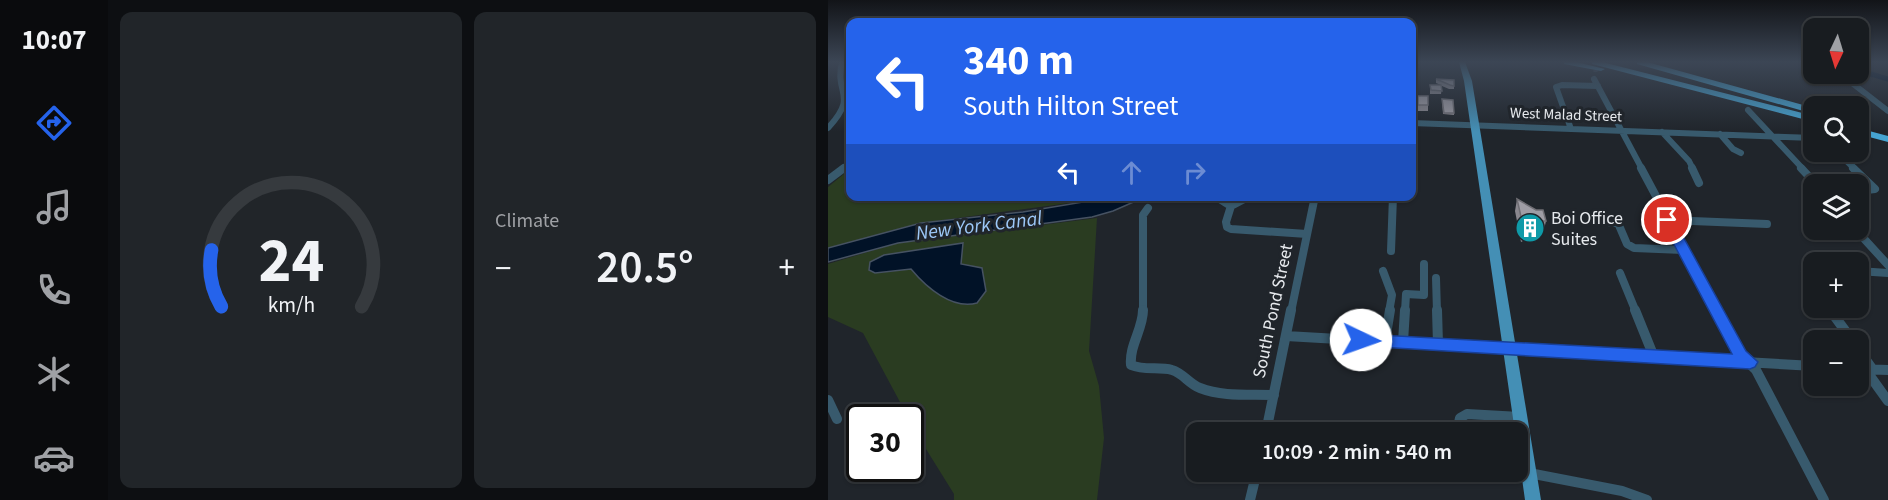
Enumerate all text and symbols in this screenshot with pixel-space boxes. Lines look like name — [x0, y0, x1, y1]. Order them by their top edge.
north arrow — [1803, 18, 1869, 84]
map controls — [1803, 18, 1869, 396]
text: 10:07 — [21, 21, 87, 60]
text: 340 m — [963, 31, 1074, 91]
icon: left — [864, 42, 942, 120]
text: South Hilton Street — [963, 87, 1178, 126]
button: search — [1803, 96, 1869, 162]
icon: directions — [33, 102, 75, 144]
street label: West Malad Street — [1510, 103, 1622, 127]
icon: left — [1052, 156, 1085, 189]
icon: ahead — [1115, 156, 1148, 189]
icon: right — [1178, 156, 1211, 189]
button: layers — [1803, 174, 1869, 240]
icon: music — [33, 186, 75, 228]
pin — [1641, 194, 1692, 245]
icon: arrive — [1650, 203, 1683, 236]
water label: New York Canal — [914, 204, 1044, 248]
place label: Boi Office Suites — [1551, 206, 1623, 252]
text: Climate — [495, 207, 559, 235]
building icon: Boi Office Suites — [1514, 212, 1546, 244]
text: 24 — [258, 217, 324, 306]
text: 20.5° — [596, 236, 694, 300]
street label: South Pond Street — [1247, 242, 1299, 380]
text: − — [495, 245, 511, 292]
text: + — [779, 245, 795, 292]
button: + — [1803, 252, 1869, 318]
icon: phone — [33, 269, 75, 311]
text: km/h — [267, 290, 315, 321]
position arrow — [1329, 308, 1393, 372]
button: − — [1803, 330, 1869, 396]
icon: climate — [33, 353, 75, 395]
speed limit sign: 30 — [846, 404, 924, 482]
text: 10:09 · 2 min · 540 m — [1262, 436, 1452, 468]
icon: car — [33, 437, 75, 479]

